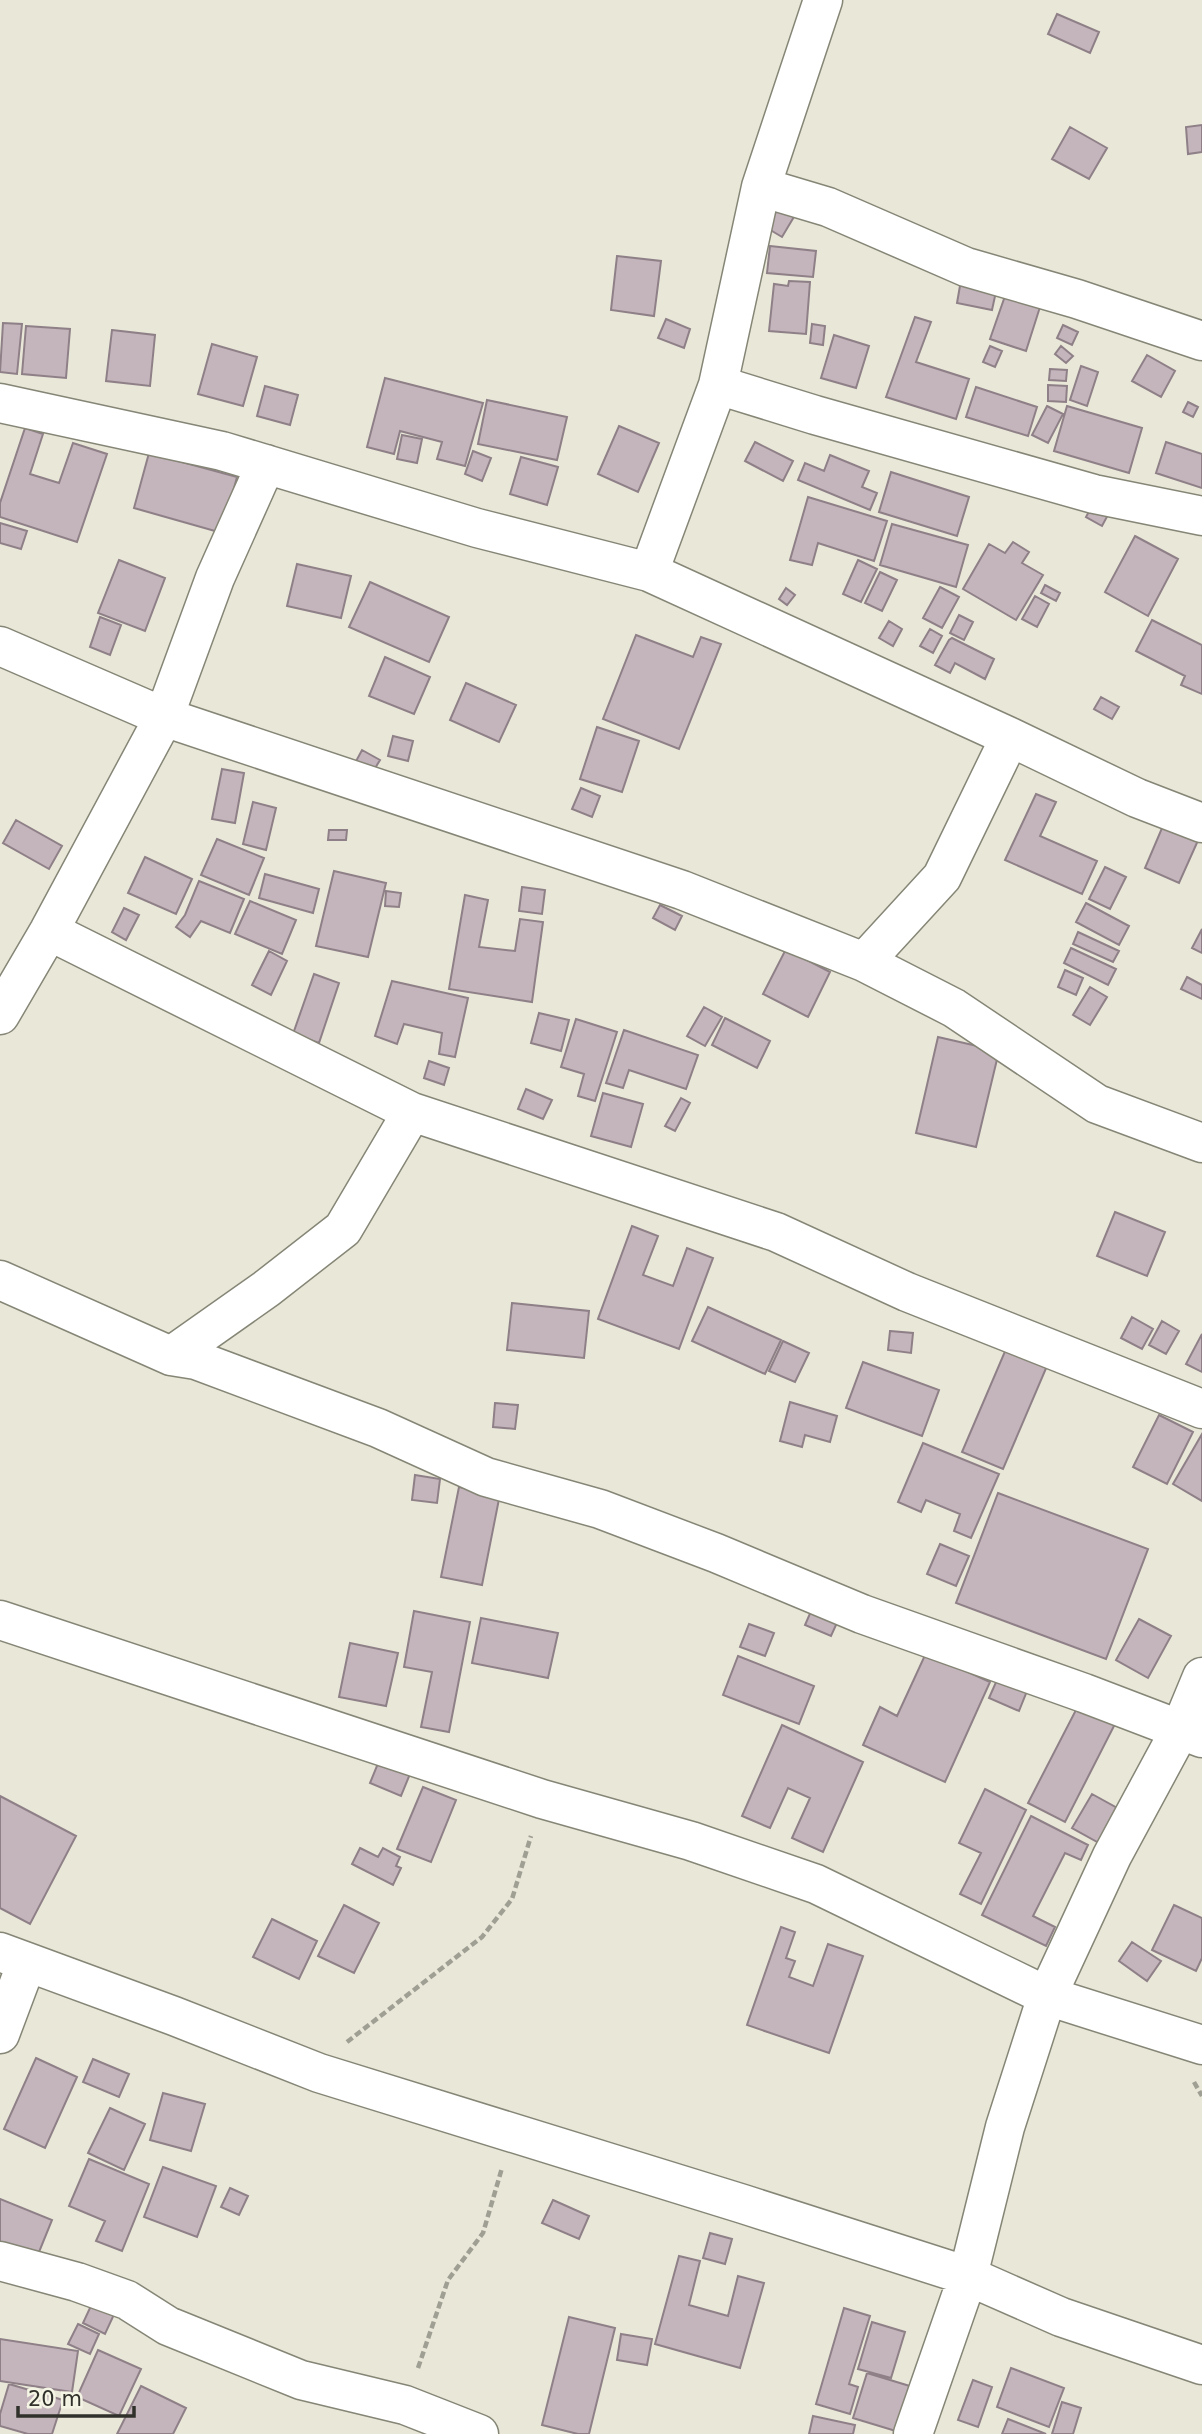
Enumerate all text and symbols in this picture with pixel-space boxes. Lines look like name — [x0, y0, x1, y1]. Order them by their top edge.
scale bar — [18, 2374, 133, 2418]
text: 20 m — [28, 2387, 82, 2411]

